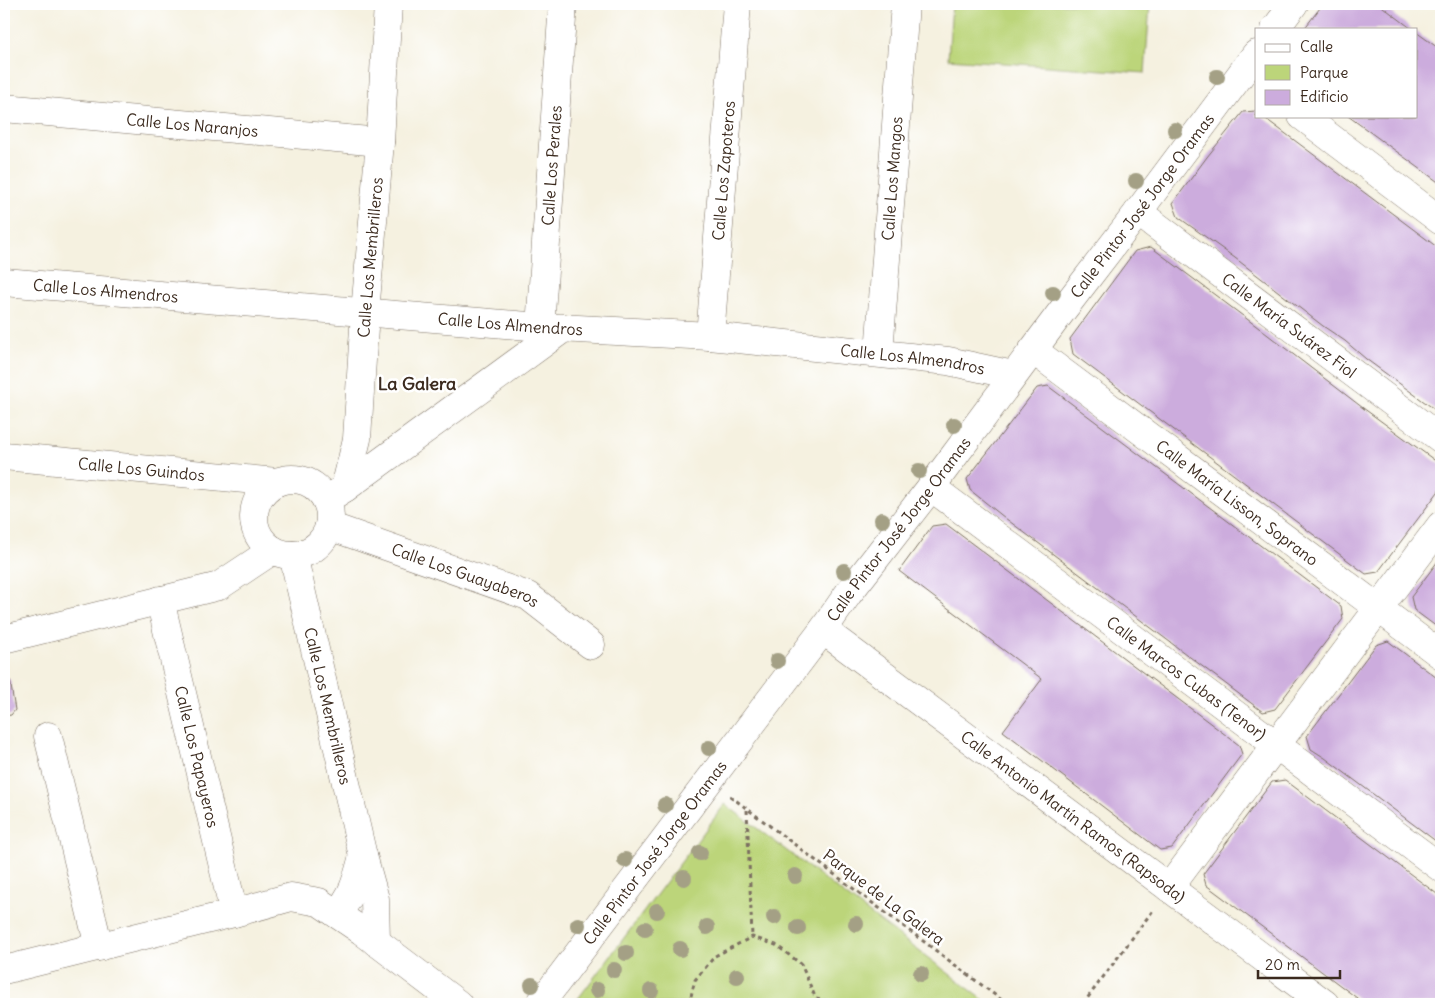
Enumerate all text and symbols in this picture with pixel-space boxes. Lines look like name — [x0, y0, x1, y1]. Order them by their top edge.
legend — [1255, 28, 1418, 118]
text: Calle — [1300, 37, 1333, 56]
text: Parque — [1300, 63, 1348, 82]
text: Edificio — [1300, 87, 1348, 106]
street label: Calle Los Zapoteros — [708, 100, 739, 241]
street label: Calle Los Perales — [537, 105, 566, 226]
street label: Calle Los Naranjos — [125, 109, 259, 141]
street label: Calle Pintor José Jorge Oramas — [1066, 109, 1218, 302]
street label: Calle Los Mangos — [877, 116, 907, 241]
street label: Calle Los Membrilleros — [353, 176, 387, 338]
street label: Calle María Suárez Fiol — [1218, 268, 1360, 382]
street label: Calle Los Almendros — [32, 274, 179, 307]
street label: Calle Los Almendros — [437, 308, 583, 339]
street label: Calle Los Almendros — [839, 340, 987, 379]
district label: La Galera — [378, 372, 456, 395]
street label: Calle Pintor José Jorge Oramas — [822, 433, 975, 625]
street label: Calle María Lisson, Soprano — [1152, 436, 1322, 570]
street label: Calle Los Guindos — [77, 453, 206, 485]
street label: Calle Los Guayaberos — [389, 539, 544, 611]
street label: Calle Marcos Cubas (Tenor) — [1103, 612, 1271, 744]
street label: Calle Los Membrilleros — [300, 625, 356, 787]
street label: Calle Los Papayeros — [171, 684, 223, 829]
street label: Calle Antonio Martín Ramos (Rapsoda) — [957, 726, 1190, 907]
street label: Calle Pintor José Jorge Oramas — [578, 756, 731, 949]
street label: Parque de La Galera — [819, 845, 949, 949]
scale bar — [1258, 948, 1340, 980]
text: 20 m — [1265, 955, 1300, 974]

